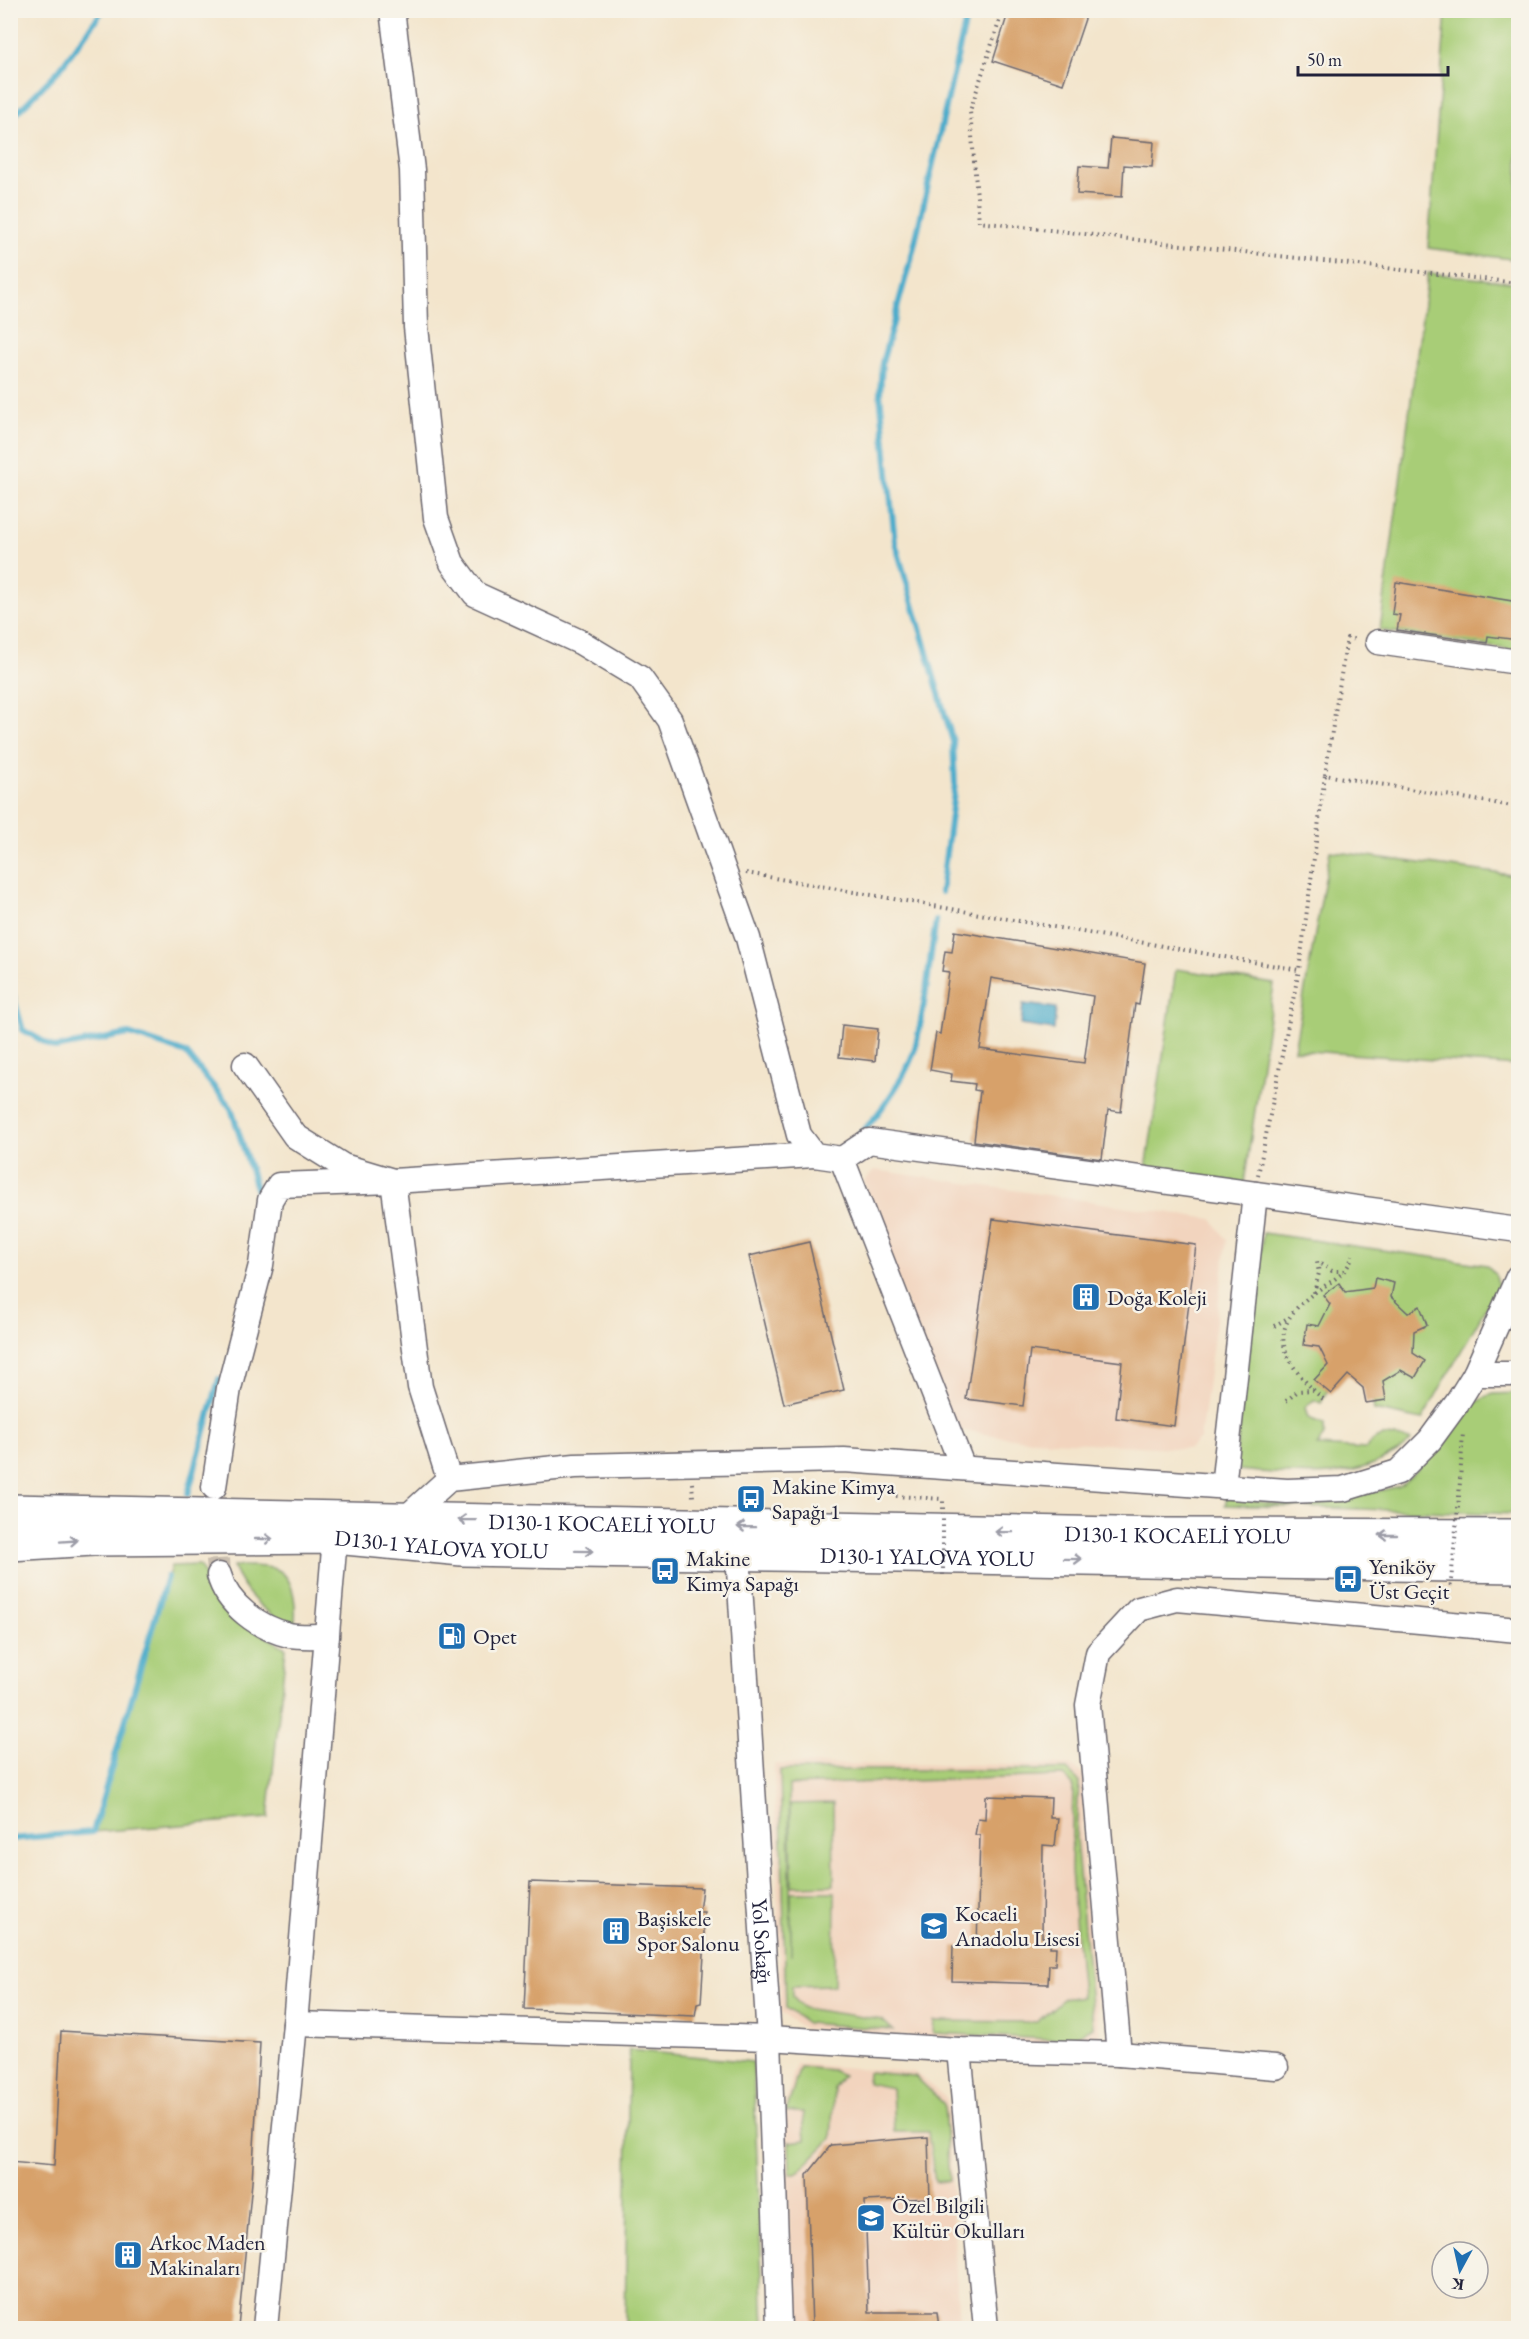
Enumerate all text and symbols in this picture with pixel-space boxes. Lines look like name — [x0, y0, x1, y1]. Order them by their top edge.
scale bar — [1298, 39, 1448, 77]
text: 50 m — [1307, 48, 1342, 71]
building icon: Doğa Koleji — [1070, 1281, 1102, 1313]
place label: Doğa Koleji — [1107, 1283, 1207, 1312]
place label: Makine Kimya Sapağı 1 — [772, 1472, 895, 1526]
bus stop icon: Makine Kimya Sapağı 1 — [735, 1483, 767, 1515]
street label: D130-1 KOCAELİ YOLU — [488, 1507, 717, 1541]
one-way arrow — [458, 1514, 478, 1525]
street label: D130-1 KOCAELİ YOLU — [1064, 1519, 1292, 1550]
one-way arrow — [737, 1521, 757, 1532]
street label: D130-1 YALOVA YOLU — [333, 1523, 550, 1565]
one-way arrow — [995, 1526, 1015, 1538]
one-way arrow — [1378, 1529, 1398, 1541]
one-way arrow — [253, 1533, 273, 1545]
one-way arrow — [58, 1535, 78, 1546]
street label: D130-1 YALOVA YOLU — [820, 1541, 1036, 1573]
place label: Makine Kimya Sapağı — [686, 1544, 799, 1598]
one-way arrow — [574, 1546, 594, 1557]
place label: Yeniköy Üst Geçit — [1369, 1552, 1449, 1606]
one-way arrow — [1063, 1553, 1083, 1565]
bus stop icon: Makine Kimya Sapağı — [649, 1555, 681, 1587]
bus stop icon: Yeniköy Üst Geçit — [1332, 1563, 1364, 1595]
fuel station icon: Opet — [436, 1620, 468, 1652]
place label: Opet — [473, 1622, 517, 1651]
street label: Yol Sokağı — [745, 1898, 780, 1985]
place label: Kocaeli Anadolu Lisesi — [954, 1899, 1080, 1953]
place label: Başiskele Spor Salonu — [637, 1904, 740, 1958]
school or university icon: Kocaeli Anadolu Lisesi — [918, 1910, 950, 1942]
building icon: Başiskele Spor Salonu — [600, 1915, 632, 1947]
place label: Özel Bilgili Kültür Okulları — [892, 2191, 1025, 2245]
school or university icon: Özel Bilgili Kültür Okulları — [855, 2202, 887, 2234]
place label: Arkoc Maden Makinaları — [148, 2228, 266, 2282]
building icon: Arkoc Maden Makinaları — [112, 2239, 144, 2271]
north arrow — [1430, 2240, 1490, 2300]
text: K — [1450, 2273, 1465, 2296]

